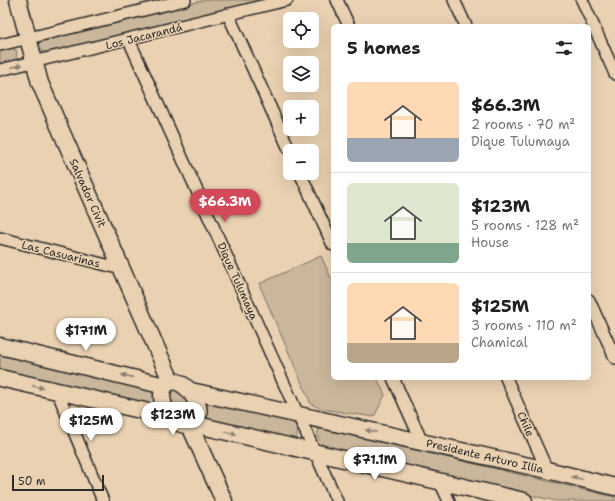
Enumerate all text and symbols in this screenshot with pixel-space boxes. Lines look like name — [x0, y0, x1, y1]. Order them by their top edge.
map controls — [283, 12, 319, 180]
button: locate — [283, 12, 319, 48]
street label: Los Jacarandá — [104, 20, 184, 53]
text: 5 homes — [347, 37, 420, 59]
icon: filters — [553, 37, 575, 59]
button: layers — [283, 56, 319, 92]
one-way arrow — [10, 63, 23, 69]
text: $66.3M — [471, 94, 540, 116]
icon: home — [379, 98, 427, 146]
button: + — [283, 100, 319, 136]
text: 2 rooms · 70 m² — [471, 116, 575, 133]
text: Dique Tulumaya — [471, 133, 570, 150]
button: − — [283, 144, 319, 180]
street label: Salvador Civit — [66, 156, 110, 230]
pin: $66.3M — [192, 189, 258, 223]
text: $66.3M — [199, 193, 251, 210]
text: $123M — [471, 195, 530, 217]
icon: home — [379, 199, 427, 247]
text: 5 rooms · 128 m² — [471, 217, 579, 234]
text: House — [471, 234, 509, 251]
street label: Las Casuarinas — [20, 237, 102, 271]
street label: Dique Tulumaya — [214, 240, 261, 323]
text: $125M — [471, 295, 529, 317]
icon: home — [379, 299, 427, 347]
text: 3 rooms · 110 m² — [471, 317, 577, 334]
pin: $171M — [58, 318, 114, 352]
text: $171M — [65, 322, 107, 339]
text: Chamical — [471, 334, 528, 351]
one-way arrow — [120, 373, 133, 379]
one-way arrow — [32, 384, 44, 390]
pin: $123M — [145, 402, 201, 436]
text: $123M — [150, 406, 196, 423]
pin: $125M — [63, 408, 119, 442]
street label: Chile — [513, 409, 538, 439]
text: $125M — [69, 412, 113, 429]
one-way arrow — [364, 428, 377, 434]
one-way arrow — [225, 431, 237, 437]
street label: Presidente Arturo Illia — [425, 436, 545, 477]
pin: $71.1M — [342, 447, 408, 481]
text: $71.1M — [353, 451, 397, 468]
scale bar — [12, 473, 104, 492]
text: 50 m — [18, 474, 46, 489]
one-way arrow — [571, 475, 583, 481]

